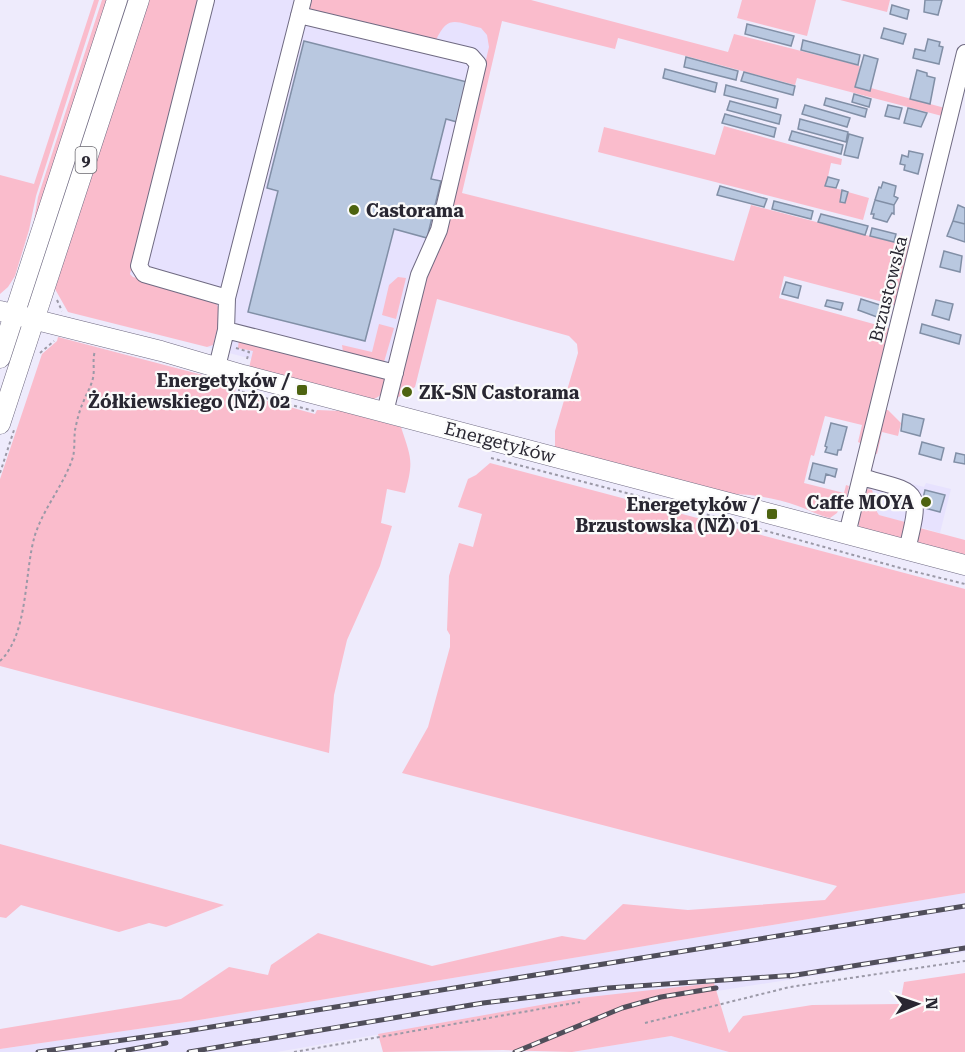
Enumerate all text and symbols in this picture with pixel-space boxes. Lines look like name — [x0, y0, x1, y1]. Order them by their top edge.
road number: 9 — [76, 147, 97, 173]
place label: Castorama — [366, 200, 464, 221]
marker: Castorama — [347, 203, 361, 217]
street label: Brzustowska — [865, 233, 911, 344]
place label: Energetyków / Żółkiewskiego (NŻ) 02 — [88, 370, 291, 412]
place label: ZK-SN Castorama — [419, 382, 580, 403]
marker: Energetyków / Żółkiewskiego (NŻ) 02 — [295, 383, 309, 397]
marker: ZK-SN Castorama — [400, 385, 414, 399]
street label: Energetyków — [442, 417, 558, 467]
place label: Caffe MOYA — [807, 492, 914, 513]
place label: Energetyków / Brzustowska (NŻ) 01 — [575, 494, 761, 536]
marker: Caffe MOYA — [919, 495, 933, 509]
marker: Energetyków / Brzustowska (NŻ) 01 — [765, 507, 779, 521]
north arrow — [887, 974, 947, 1034]
text: N — [922, 997, 941, 1010]

